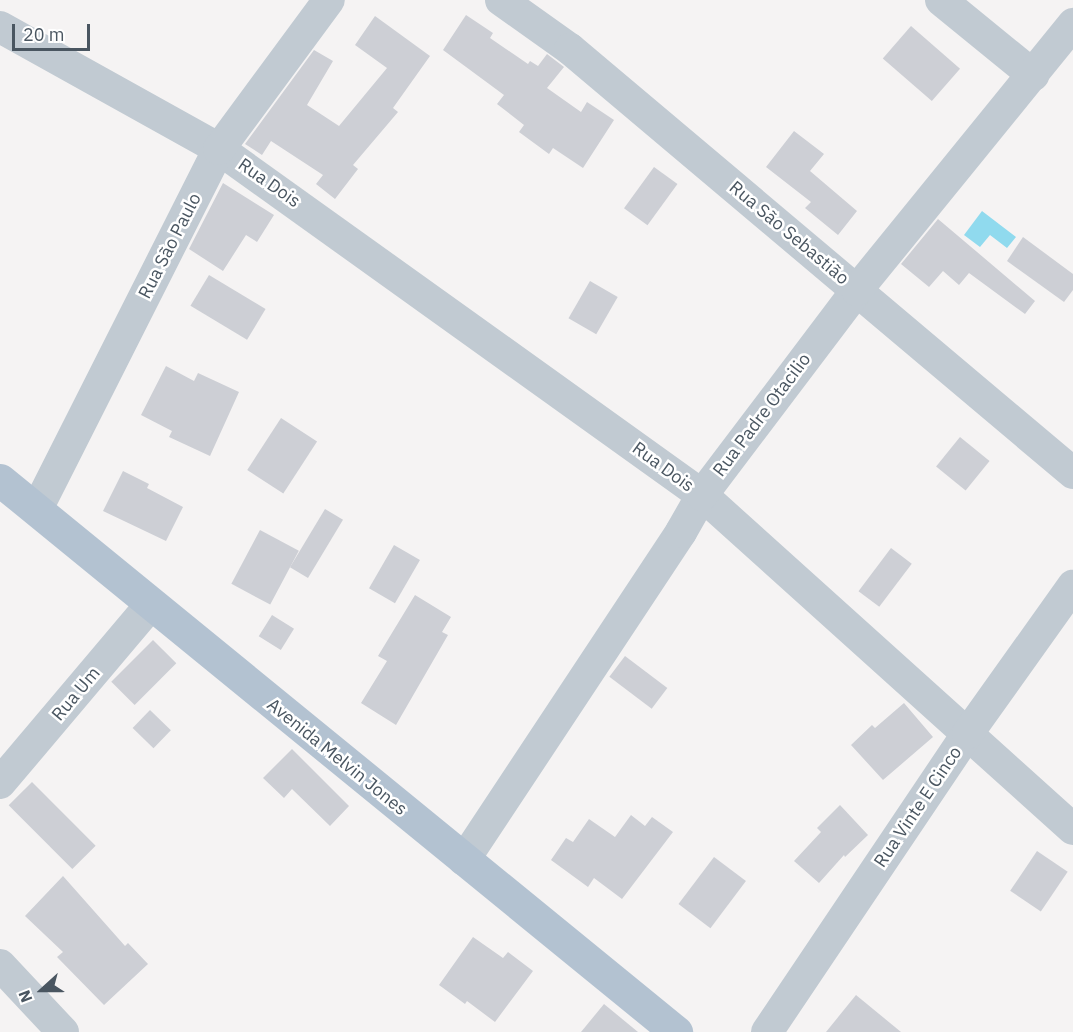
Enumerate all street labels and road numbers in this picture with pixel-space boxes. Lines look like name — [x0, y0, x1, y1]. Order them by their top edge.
street label: Rua Dois — [234, 154, 304, 212]
street label: Rua São Sebastião — [725, 177, 853, 289]
street label: Rua São Paulo — [134, 190, 206, 302]
street label: Rua Padre Otacilio — [709, 349, 815, 481]
street label: Rua Dois — [628, 437, 698, 497]
street label: Rua Um — [47, 663, 105, 725]
street label: Avenida Melvin Jones — [263, 694, 411, 820]
street label: Rua Vinte E Cinco — [870, 742, 966, 872]

